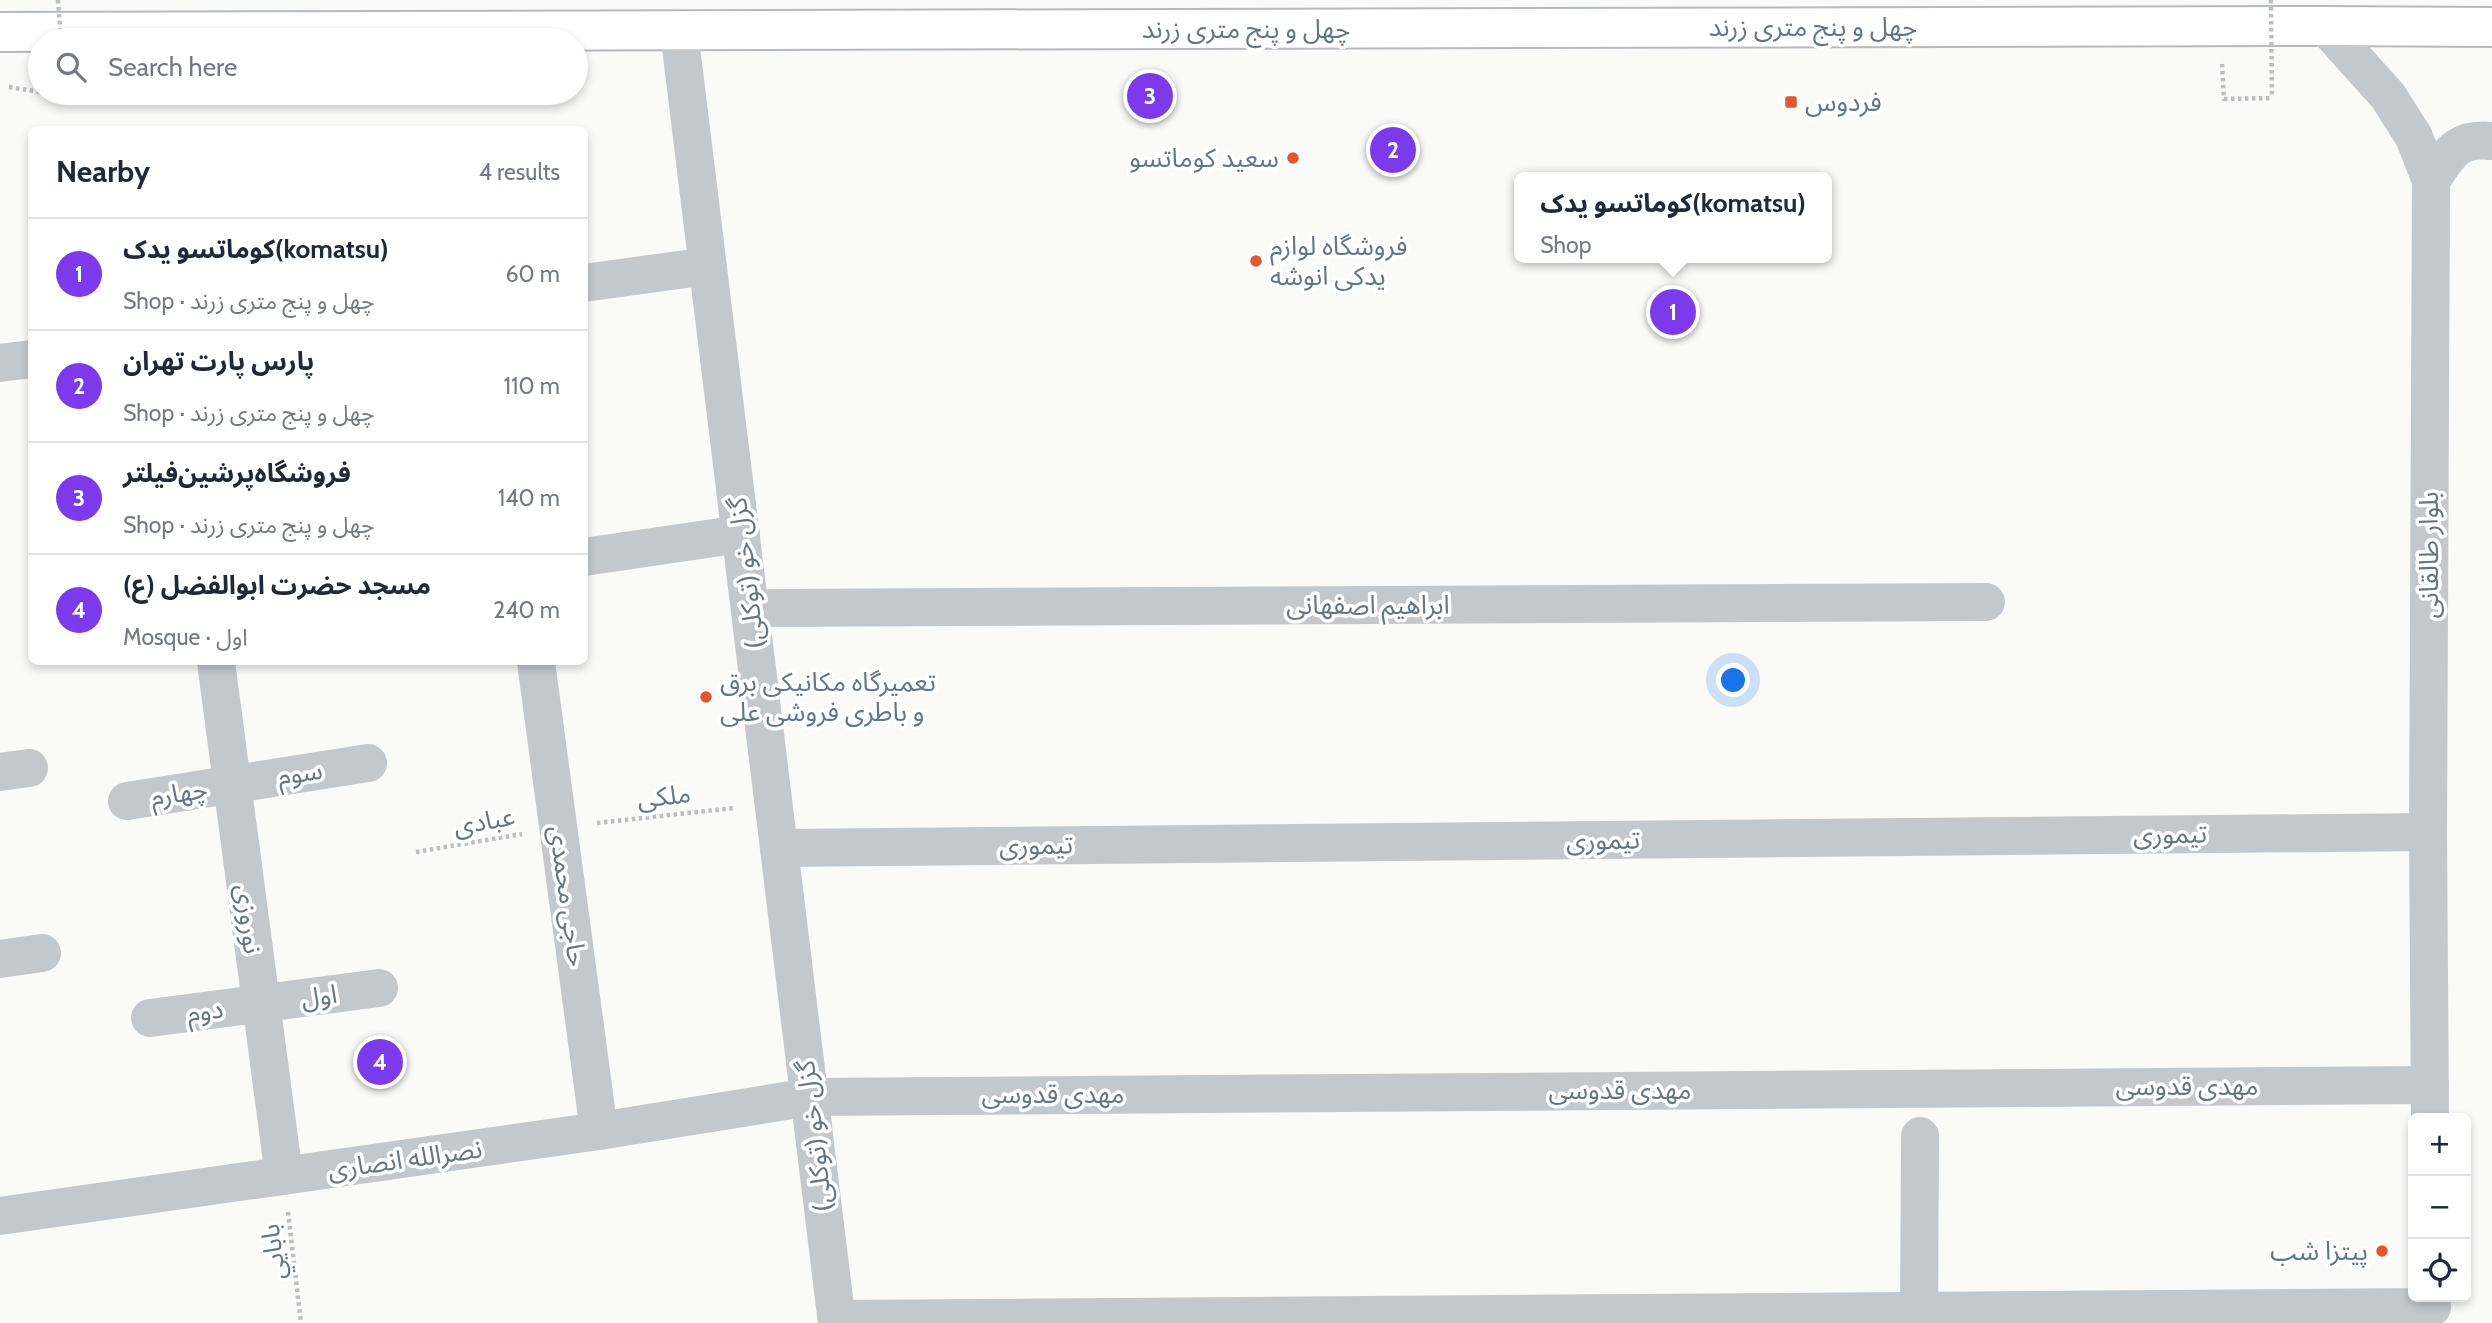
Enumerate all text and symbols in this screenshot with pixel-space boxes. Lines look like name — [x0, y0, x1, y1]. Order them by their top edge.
street label: چهل و پنج متری زرند — [1709, 11, 1917, 47]
street label: چهل و پنج متری زرند — [1142, 13, 1350, 49]
search box — [28, 28, 588, 105]
icon: search — [52, 48, 90, 86]
text: Search here — [108, 51, 237, 83]
pin: 3 — [1127, 70, 1173, 122]
place label: فردوس — [1805, 86, 1882, 118]
marker: فردوس — [1783, 94, 1799, 110]
pin: 2 — [1370, 124, 1416, 176]
place label: سعید کوماتسو — [1129, 142, 1279, 174]
marker: سعید کوماتسو — [1285, 150, 1301, 166]
text: Nearby — [56, 153, 150, 190]
text: 4 results — [479, 158, 560, 186]
popup — [1514, 172, 1832, 263]
text: کوماتسو یدک(komatsu) — [1540, 187, 1806, 219]
place label: فروشگاه لوازم یدکی انوشه — [1270, 230, 1407, 292]
text: Shop — [1540, 231, 1591, 259]
text: کوماتسو یدک(komatsu) — [123, 233, 389, 265]
marker: فروشگاه لوازم یدکی انوشه — [1248, 253, 1264, 269]
text: 1 — [75, 260, 83, 288]
text: 60 m — [506, 260, 560, 288]
pin: 1 — [1650, 286, 1696, 338]
text: Shop · چهل و پنج متری زرند — [123, 287, 375, 315]
text: پارس پارت تهران — [123, 345, 314, 377]
text: 2 — [73, 372, 85, 400]
text: 110 m — [504, 372, 560, 400]
text: Shop · چهل و پنج متری زرند — [123, 399, 375, 427]
text: فروشگاه‌پرشین‌فیلتر — [123, 457, 351, 489]
text: 3 — [73, 484, 85, 512]
text: 140 m — [498, 484, 560, 512]
street label: بلوار طالقانی — [2413, 491, 2445, 619]
street label: گزل خو (توکلی) — [721, 495, 771, 651]
text: Shop · چهل و پنج متری زرند — [123, 511, 375, 539]
text: مسجد حضرت ابوالفضل (ع) — [123, 569, 431, 601]
street label: ابراهیم اصفهانی — [1286, 589, 1450, 625]
text: 4 — [72, 596, 86, 624]
text: 240 m — [493, 596, 560, 624]
text: Mosque · اول — [123, 623, 248, 651]
your location — [1716, 663, 1750, 697]
place label: تعمیرگاه مکانیکی برق و باطری فروشی علی — [720, 666, 936, 728]
marker: تعمیرگاه مکانیکی برق و باطری فروشی علی — [698, 689, 714, 705]
street label: سوم — [275, 754, 325, 796]
street label: چهارم — [148, 773, 210, 817]
street label: ملکی — [636, 777, 692, 815]
street label: عبادی — [451, 800, 517, 842]
street label: تیموری — [2133, 817, 2207, 851]
street label: حاجی محمدی — [542, 823, 594, 969]
street label: تیموری — [1566, 823, 1640, 857]
street label: تیموری — [999, 828, 1073, 862]
street label: نوروزی — [229, 882, 269, 956]
street label: اول — [299, 978, 339, 1014]
street label: دوم — [185, 993, 226, 1033]
pin: 4 — [357, 1036, 403, 1088]
street label: گزل خو (توکلی) — [789, 1058, 839, 1214]
street label: مهدی قدوسی — [2116, 1070, 2258, 1102]
street label: مهدی قدوسی — [1549, 1074, 1691, 1106]
street label: مهدی قدوسی — [982, 1078, 1124, 1110]
map controls — [2408, 1113, 2471, 1302]
button: + — [2408, 1113, 2471, 1176]
street label: نصرالله انصاری — [326, 1132, 484, 1186]
button: − — [2408, 1176, 2471, 1239]
street label: بابايي — [254, 1222, 296, 1282]
place label: پیتزا شب — [2270, 1235, 2368, 1268]
button: locate — [2408, 1239, 2471, 1302]
marker: پیتزا شب — [2374, 1243, 2390, 1259]

